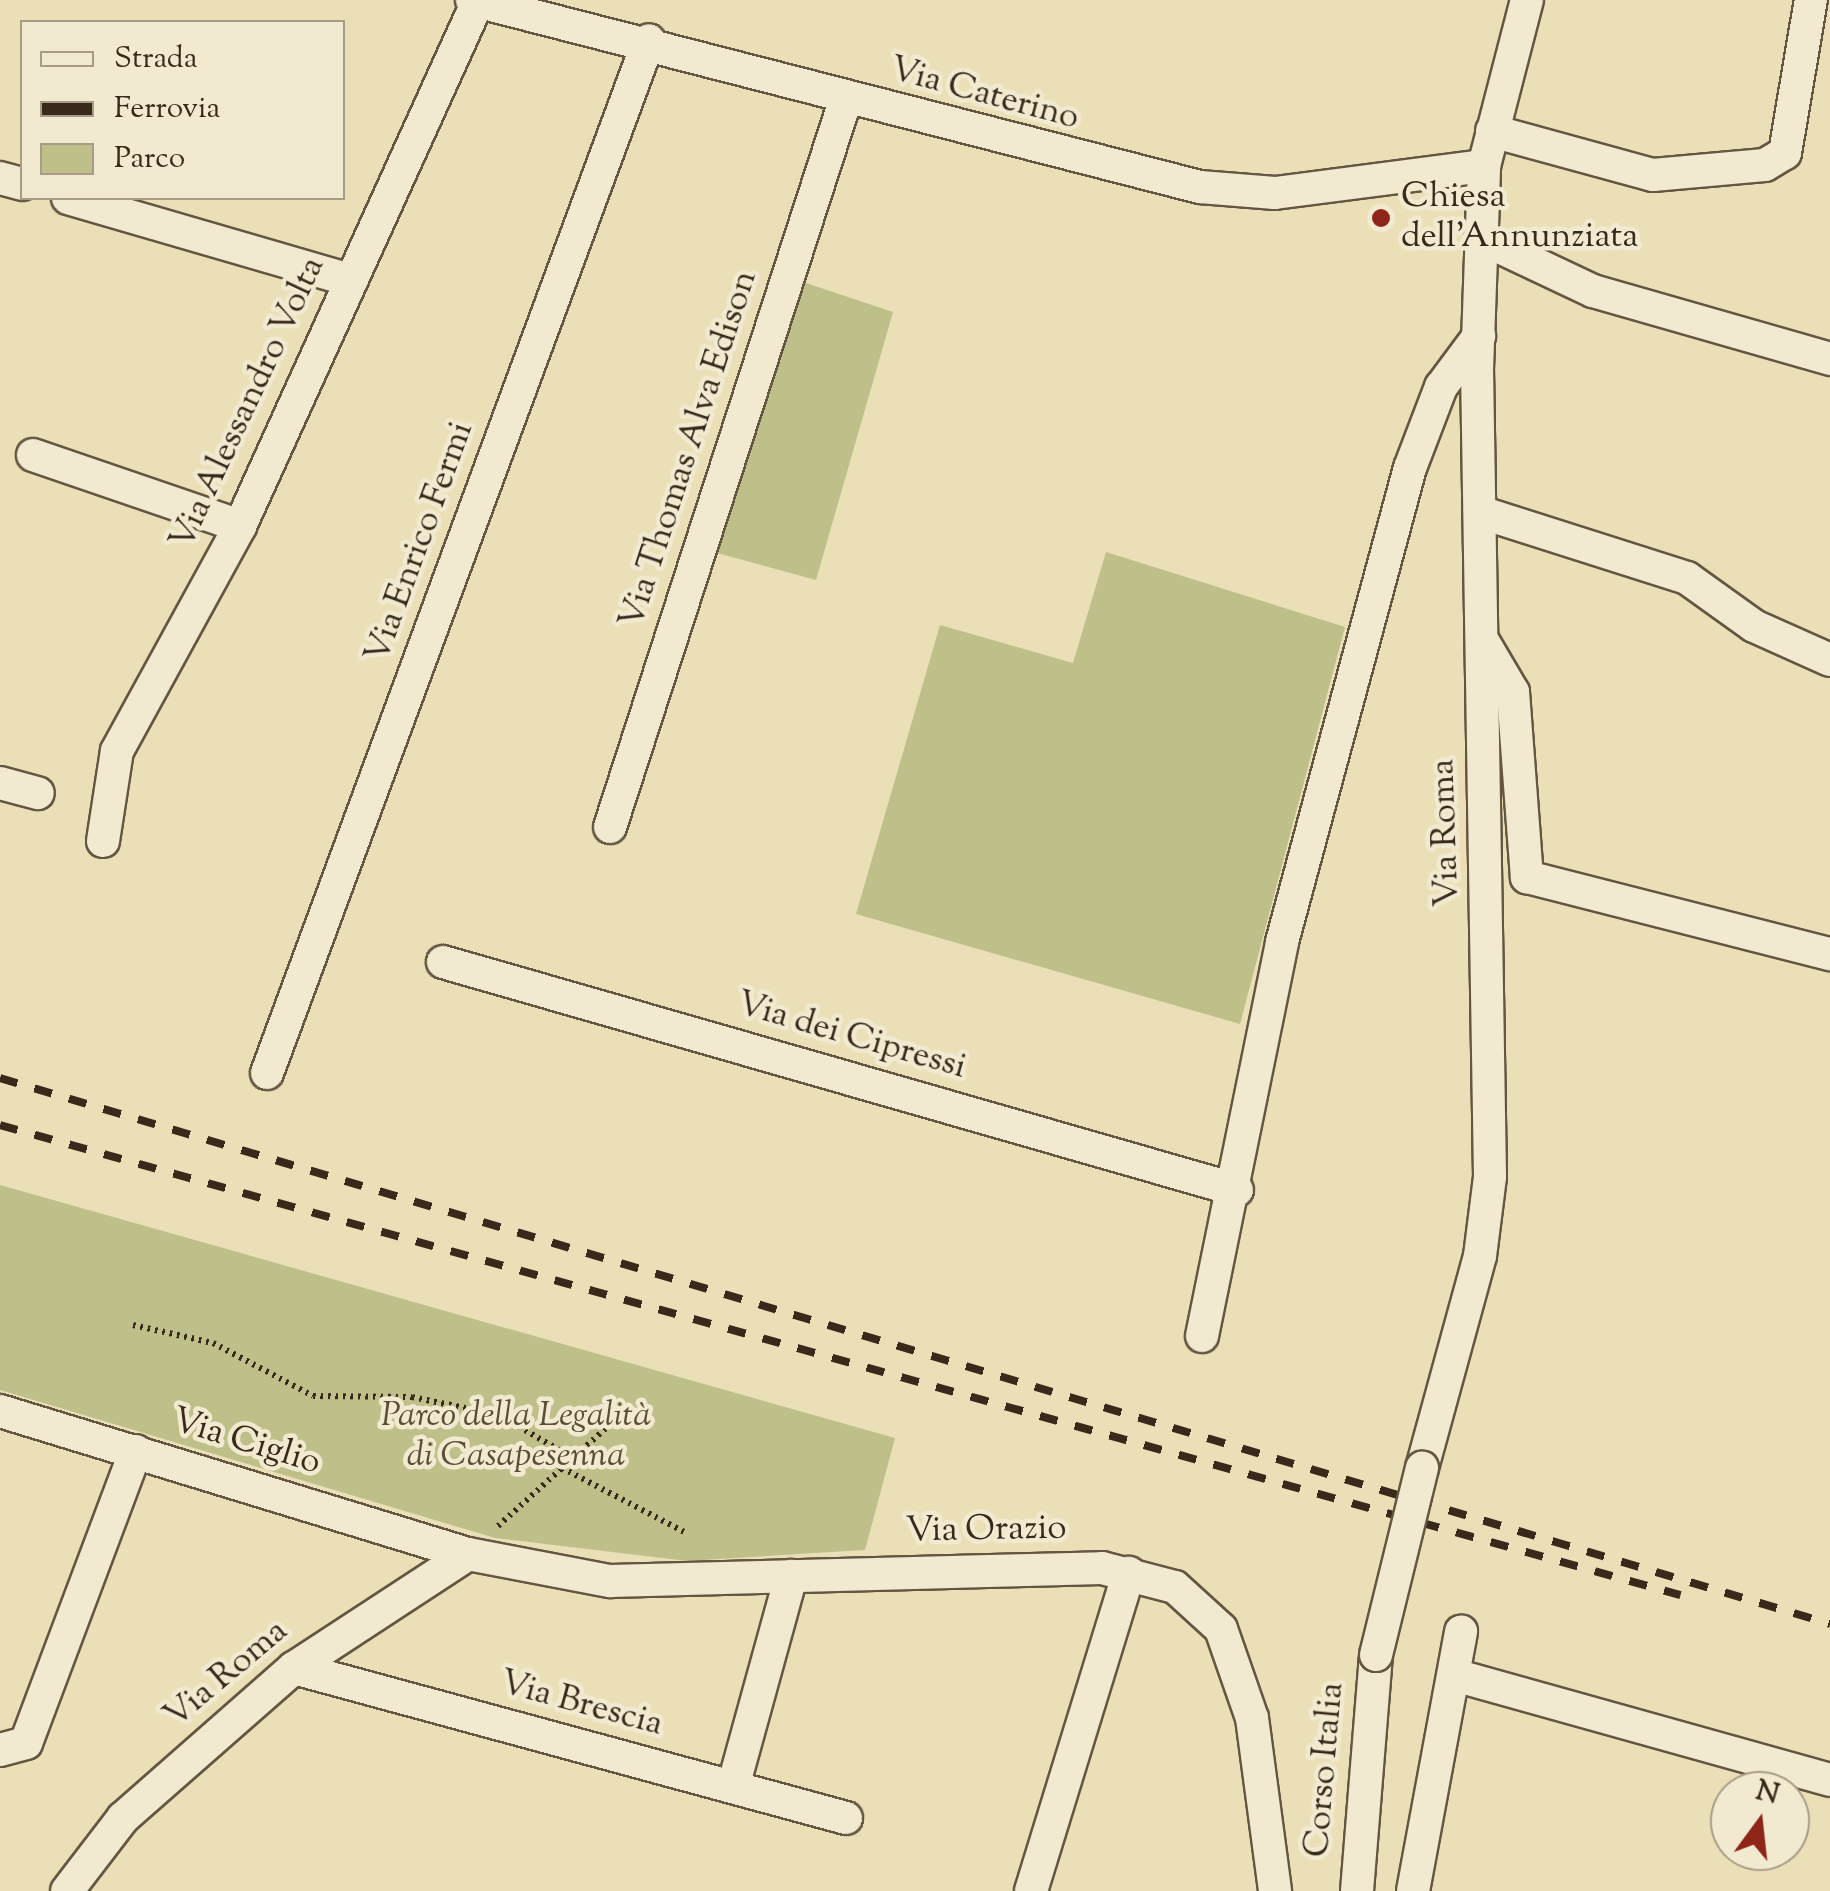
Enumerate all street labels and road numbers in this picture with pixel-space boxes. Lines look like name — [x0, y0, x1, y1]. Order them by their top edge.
street label: Via Caterino — [885, 50, 1083, 140]
street label: Via Alessandro Volta — [163, 251, 335, 557]
street label: Via Thomas Alva Edison — [612, 266, 768, 634]
street label: Via Enrico Fermi — [358, 417, 484, 669]
street label: Via Roma — [1423, 758, 1471, 908]
street label: Via dei Cipressi — [731, 984, 971, 1090]
street label: Via Ciglio — [167, 1401, 325, 1485]
street label: Via Orazio — [905, 1509, 1067, 1553]
street label: Via Roma — [157, 1611, 297, 1739]
street label: Via Brescia — [495, 1663, 667, 1747]
street label: Corso Italia — [1297, 1681, 1355, 1859]

